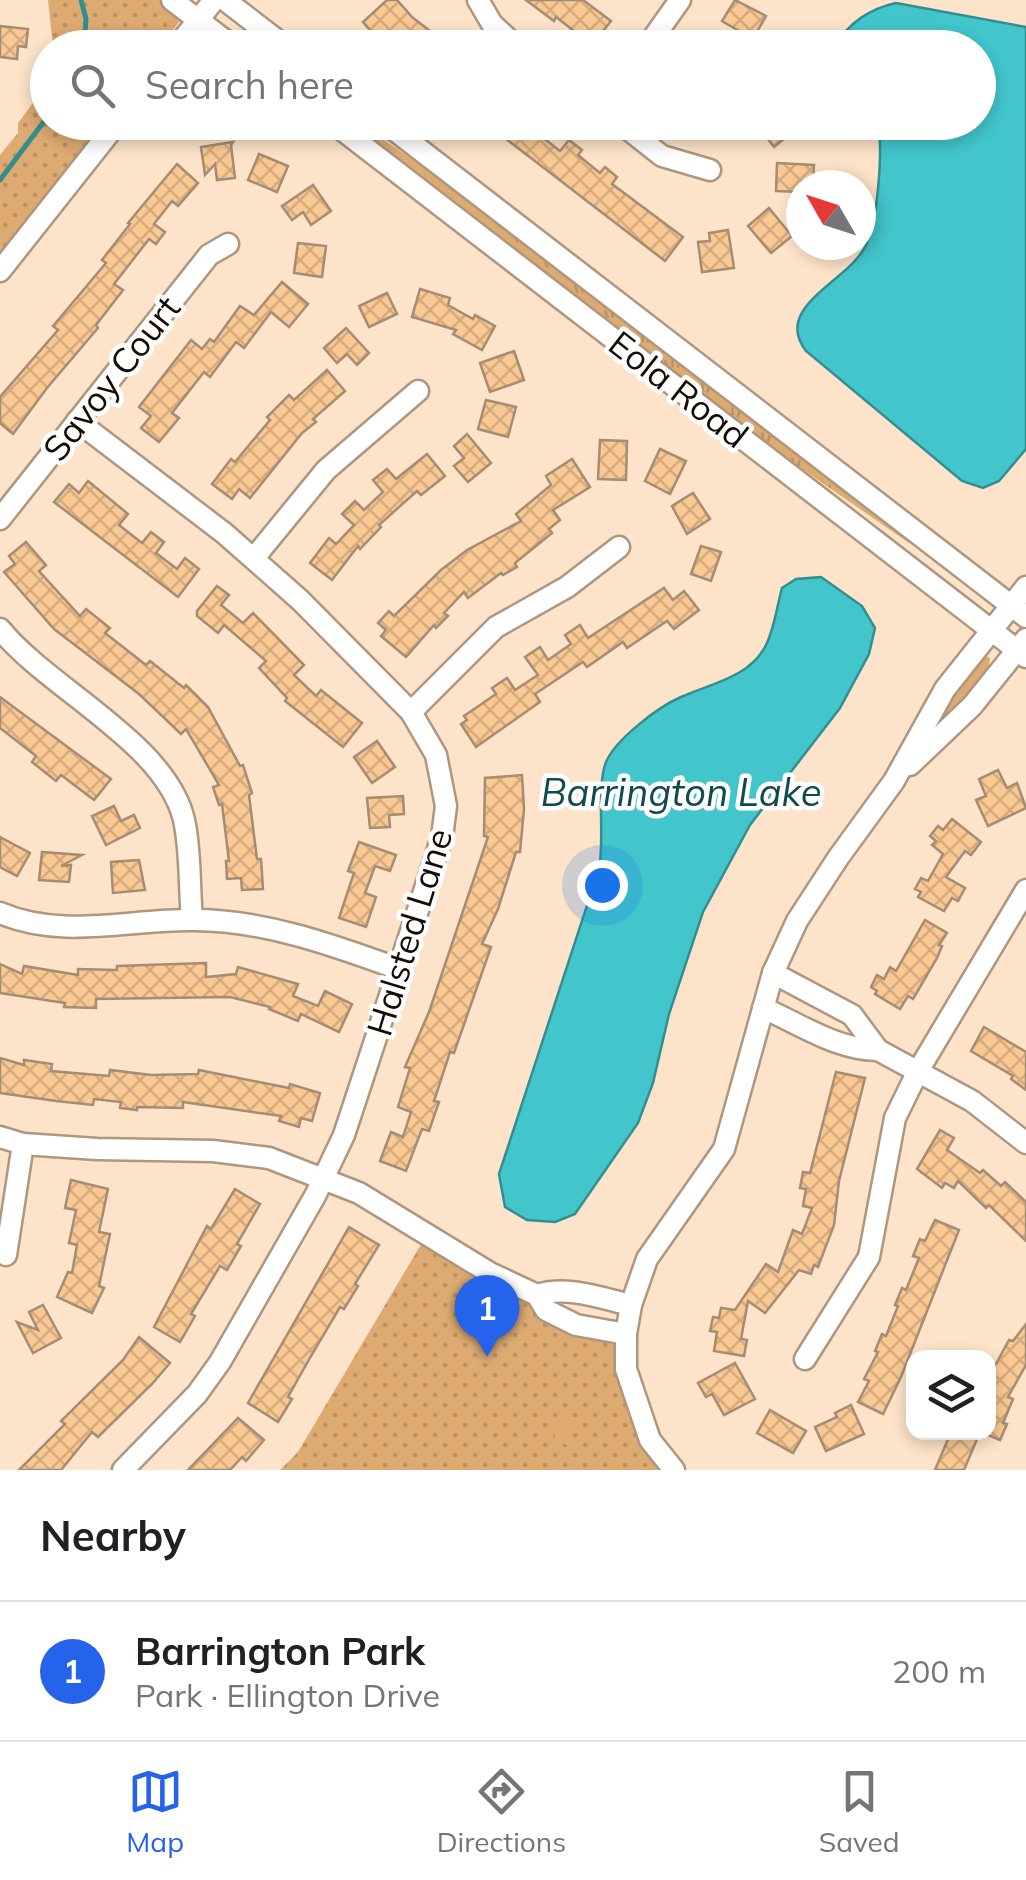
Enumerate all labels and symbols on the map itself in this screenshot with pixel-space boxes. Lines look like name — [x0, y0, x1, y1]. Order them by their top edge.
north arrow — [786, 170, 876, 260]
street label: Savoy Court — [33, 287, 189, 469]
street label: Eola Road — [601, 321, 757, 457]
water label: Barrington Lake — [541, 768, 821, 816]
street label: Halsted Lane — [357, 823, 461, 1041]
your location — [577, 860, 628, 911]
pin: 1 — [454, 1274, 520, 1357]

